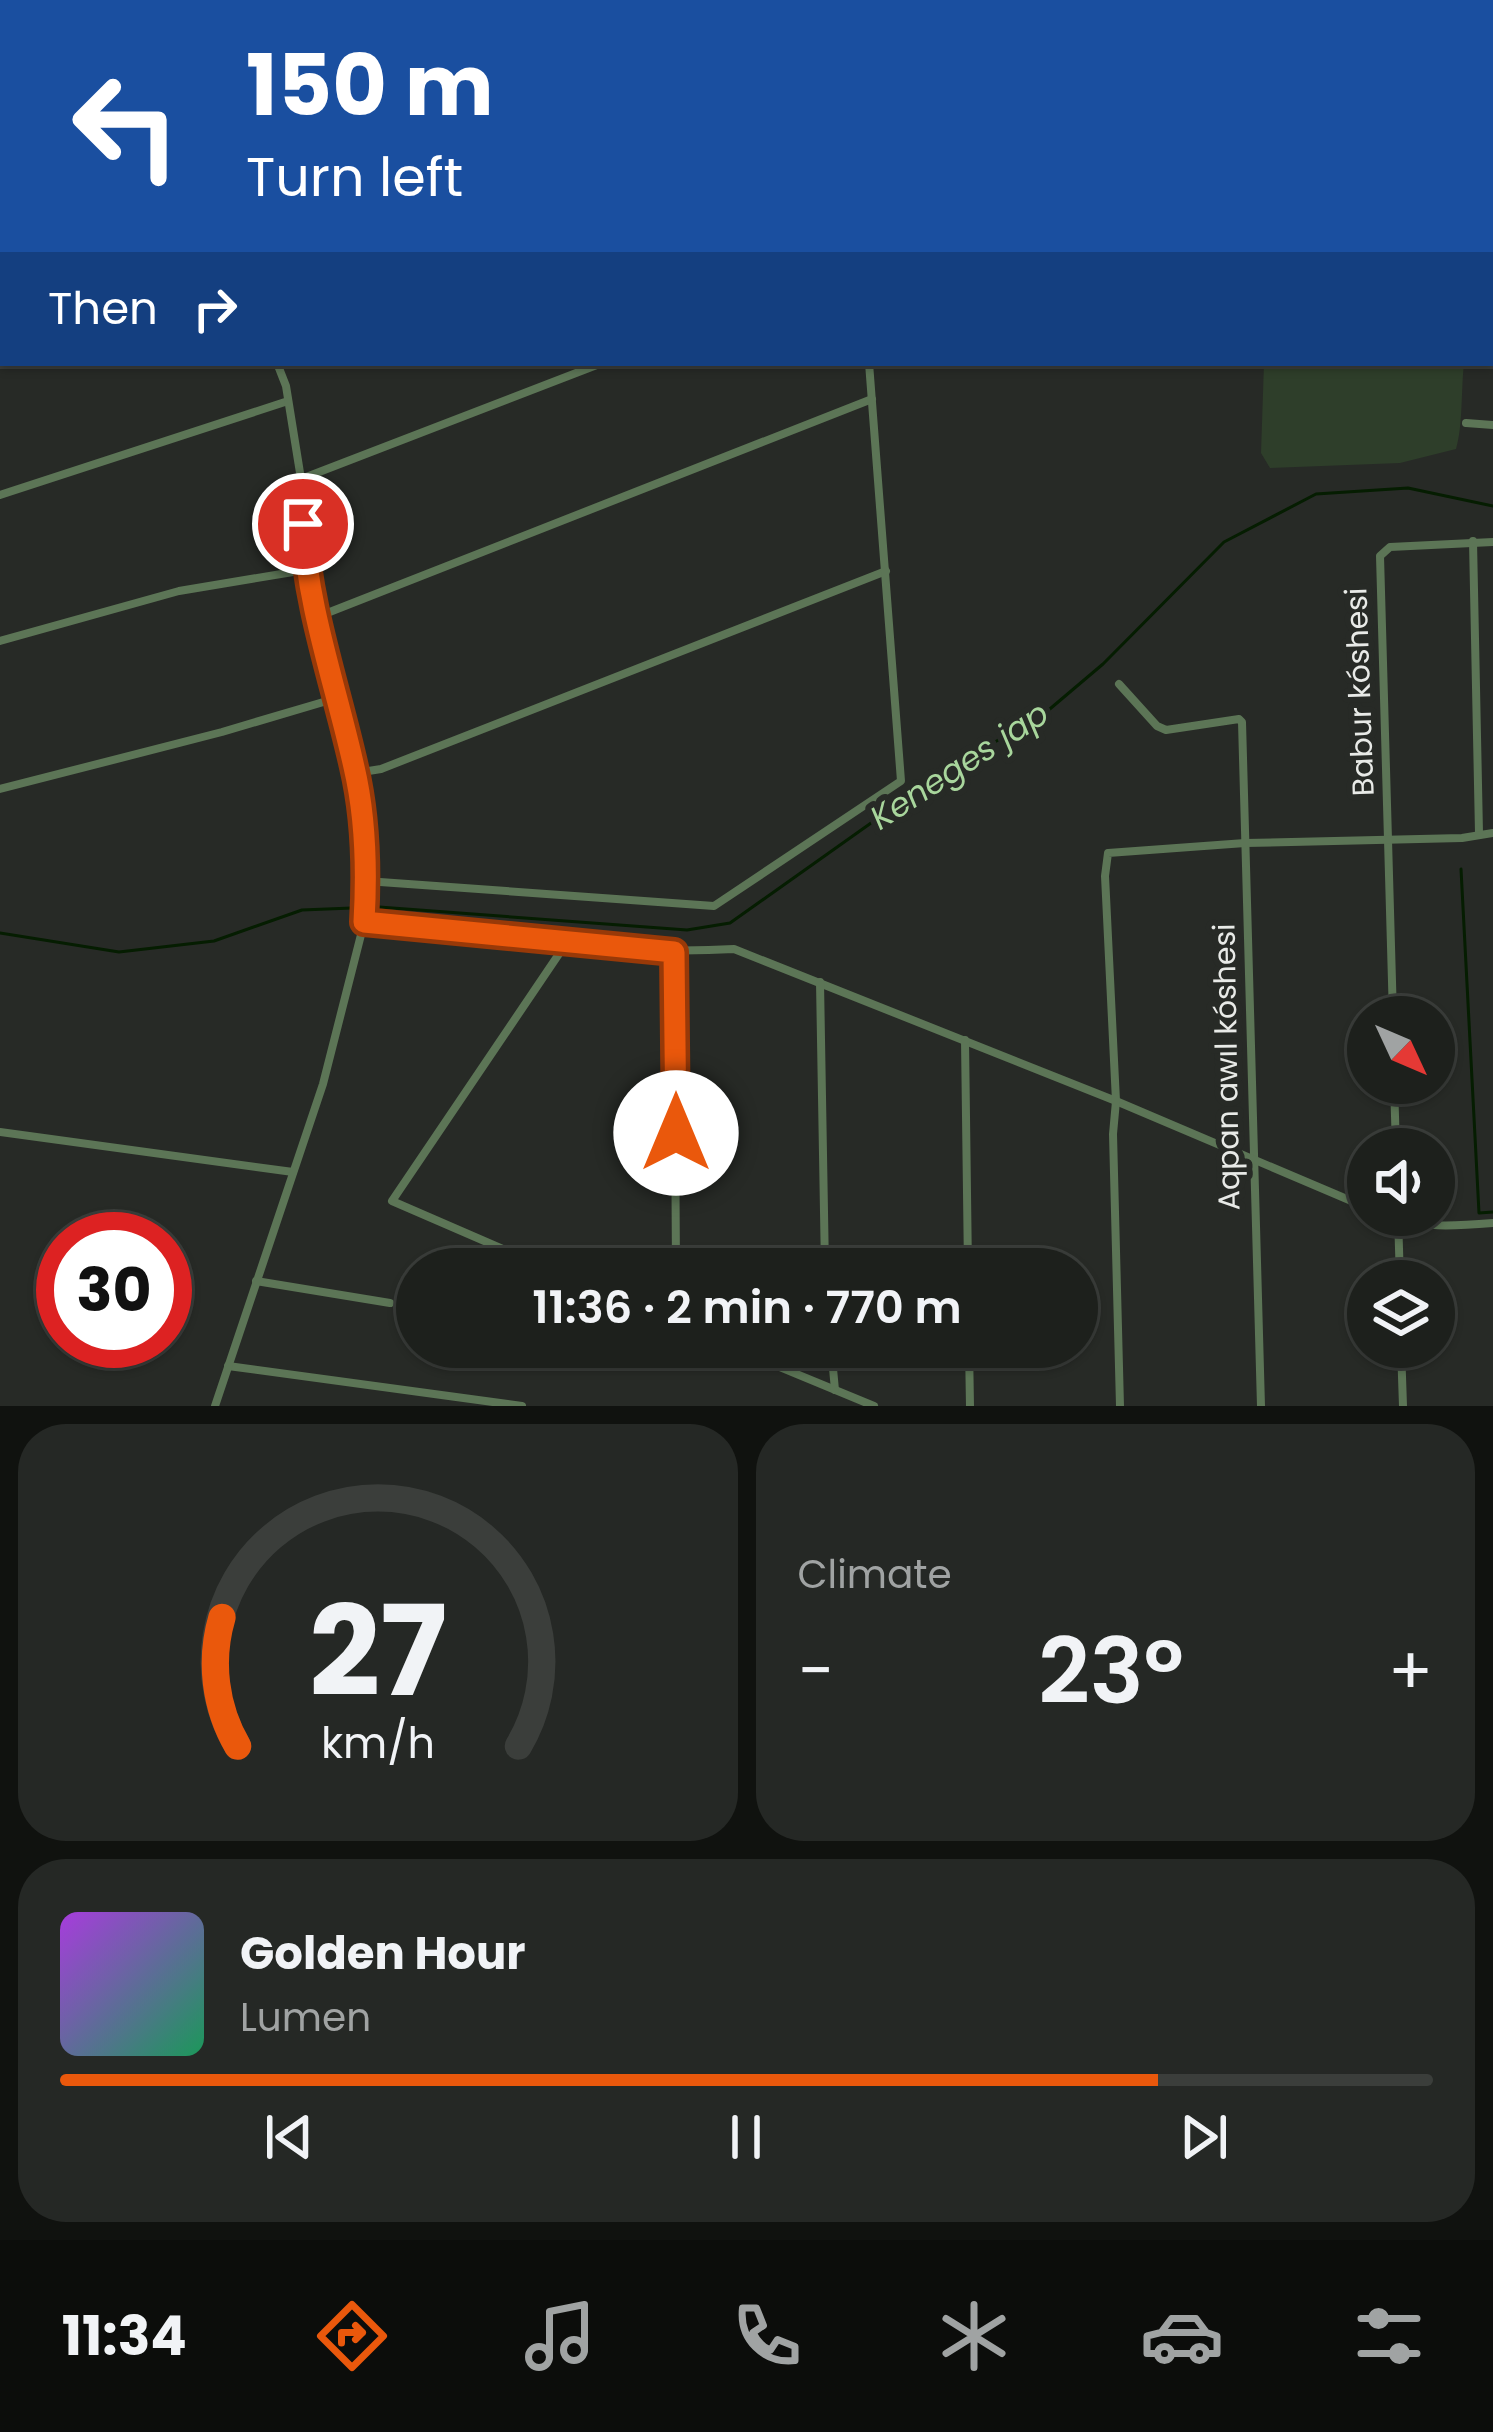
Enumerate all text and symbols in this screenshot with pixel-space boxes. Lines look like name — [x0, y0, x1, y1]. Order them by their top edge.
text: 150 m — [246, 27, 494, 144]
icon: left — [48, 48, 204, 204]
text: Turn left — [246, 139, 463, 215]
icon: right — [182, 276, 248, 342]
text: Then — [48, 277, 158, 340]
pin — [252, 473, 354, 575]
icon: arrive — [270, 491, 336, 557]
street label: Babur kóshesi — [1334, 587, 1385, 797]
water label: Keneges jap — [861, 690, 1058, 841]
street label: Aqpan awıl kóshesi — [1202, 923, 1251, 1211]
north arrow — [1347, 996, 1455, 1104]
map controls — [1347, 996, 1455, 1368]
position arrow — [613, 1070, 739, 1196]
button: sound — [1347, 1128, 1455, 1236]
speed limit sign: 30 — [36, 1212, 192, 1368]
button: layers — [1347, 1260, 1455, 1368]
text: 11:36 · 2 min · 770 m — [532, 1276, 962, 1339]
text: Climate — [798, 1547, 952, 1602]
text: 27 — [309, 1564, 447, 1739]
text: 23° — [1038, 1608, 1184, 1735]
text: − — [798, 1625, 834, 1717]
text: + — [1388, 1625, 1433, 1717]
text: km/h — [321, 1712, 435, 1772]
text: Golden Hour — [240, 1922, 526, 1985]
text: Lumen — [240, 1990, 371, 2045]
icon: previous — [256, 2104, 322, 2170]
icon: pause — [713, 2104, 779, 2170]
icon: next — [1171, 2104, 1237, 2170]
icon: directions — [310, 2294, 394, 2378]
icon: music — [518, 2294, 602, 2378]
icon: phone — [725, 2294, 809, 2378]
icon: climate — [932, 2294, 1016, 2378]
icon: car — [1140, 2294, 1224, 2378]
icon: filters — [1347, 2294, 1431, 2378]
text: 11:34 — [62, 2298, 187, 2374]

